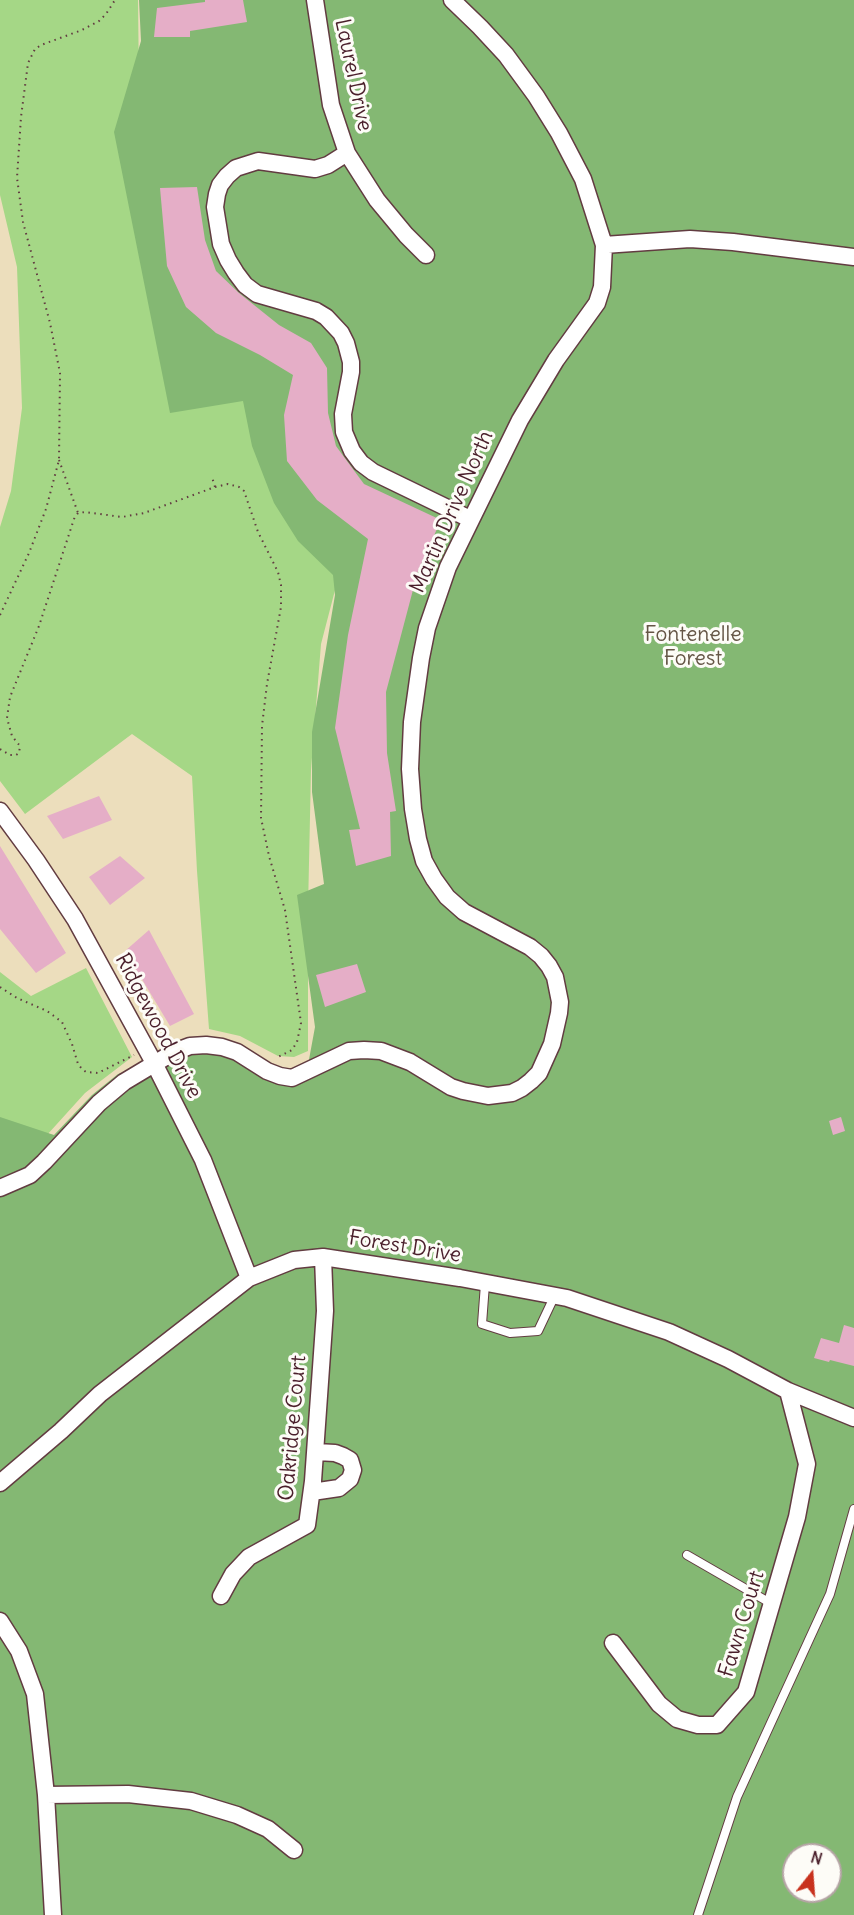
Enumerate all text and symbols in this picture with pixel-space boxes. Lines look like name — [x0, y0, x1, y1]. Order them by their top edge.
street label: Laurel Drive — [329, 17, 377, 133]
street label: Martin Drive North — [405, 427, 499, 597]
park label: Fontenelle Forest — [644, 622, 742, 672]
street label: Ridgewood Drive — [109, 949, 207, 1103]
street label: Forest Drive — [347, 1226, 463, 1268]
street label: Oakridge Court — [274, 1354, 312, 1502]
street label: Fawn Court — [714, 1568, 770, 1680]
north arrow — [782, 1843, 842, 1903]
text: N — [808, 1847, 825, 1869]

